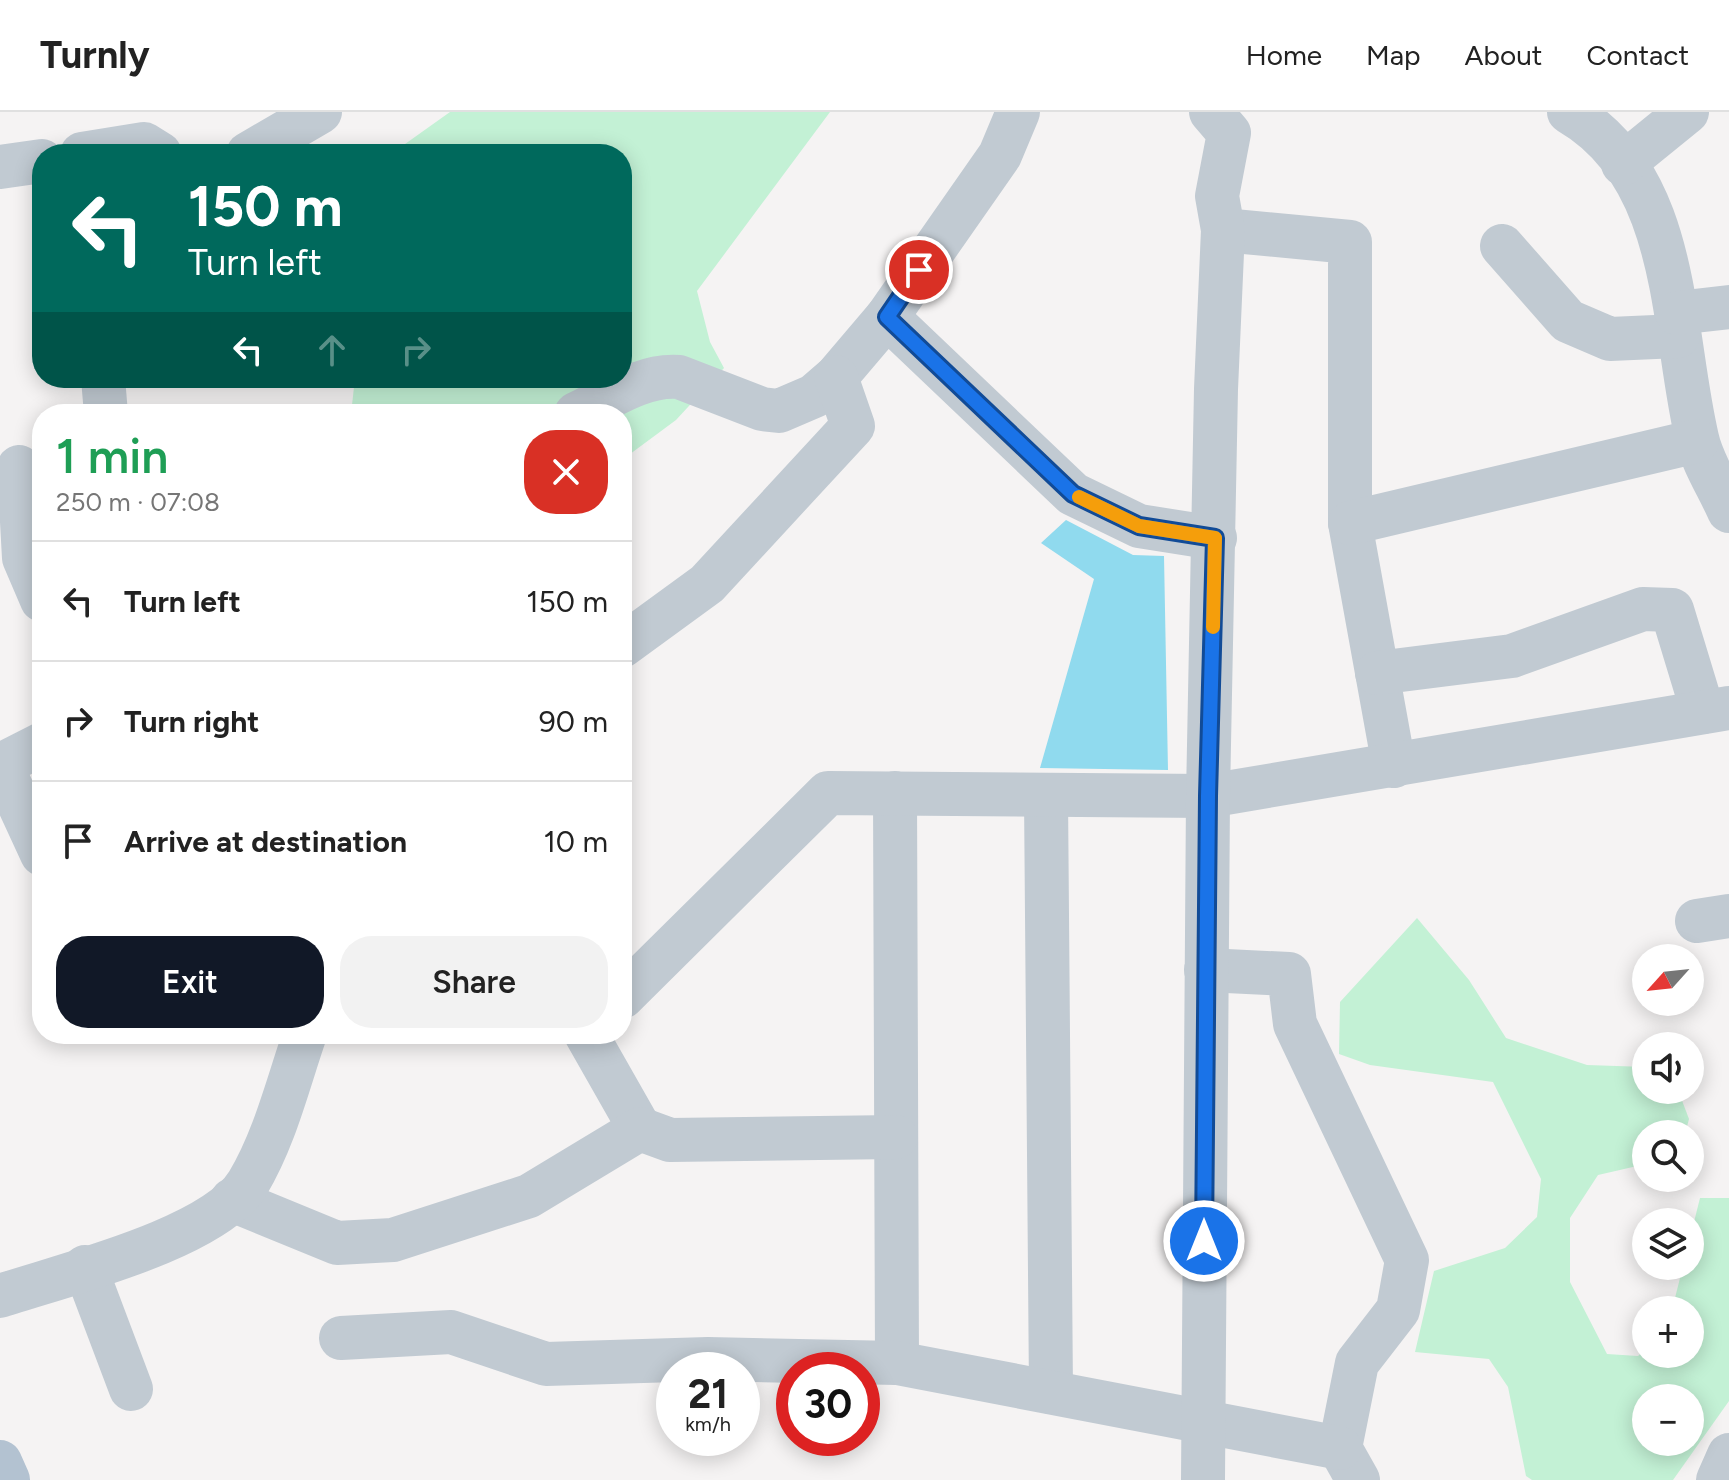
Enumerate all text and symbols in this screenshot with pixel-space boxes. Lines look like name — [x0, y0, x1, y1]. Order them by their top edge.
text: Turnly — [40, 32, 150, 78]
text: Home — [1246, 38, 1322, 72]
text: Map — [1366, 38, 1421, 72]
text: About — [1465, 38, 1542, 72]
text: Contact — [1586, 38, 1689, 72]
text: 150 m — [188, 173, 343, 240]
icon: left — [56, 176, 160, 280]
pin — [885, 236, 953, 304]
text: Turn left — [188, 241, 322, 284]
icon: arrive — [897, 248, 941, 292]
icon: left — [226, 328, 270, 372]
icon: ahead — [310, 328, 354, 372]
icon: right — [394, 328, 438, 372]
text: 1 min — [56, 427, 168, 485]
button: close — [524, 430, 608, 514]
text: 250 m · 07:08 — [56, 486, 220, 518]
icon: left — [56, 579, 100, 623]
text: Turn left — [124, 583, 241, 620]
text: 150 m — [526, 583, 608, 620]
icon: right — [56, 699, 100, 743]
text: Turn right — [124, 703, 259, 740]
text: 90 m — [539, 703, 608, 740]
icon: arrive — [56, 819, 100, 863]
text: Arrive at destination — [124, 823, 407, 860]
text: 10 m — [543, 823, 608, 860]
button: Exit — [56, 936, 324, 1028]
button: Share — [340, 936, 608, 1028]
north arrow — [1632, 944, 1704, 1016]
map controls — [1632, 944, 1704, 1456]
button: sound — [1632, 1032, 1704, 1104]
button: search — [1632, 1120, 1704, 1192]
position arrow — [1162, 1199, 1246, 1283]
button: layers — [1632, 1208, 1704, 1280]
button: + — [1632, 1296, 1704, 1368]
speed limit sign: 30 — [776, 1352, 880, 1456]
text: 21 — [688, 1370, 728, 1418]
button: − — [1632, 1384, 1704, 1456]
text: km/h — [685, 1412, 731, 1436]

